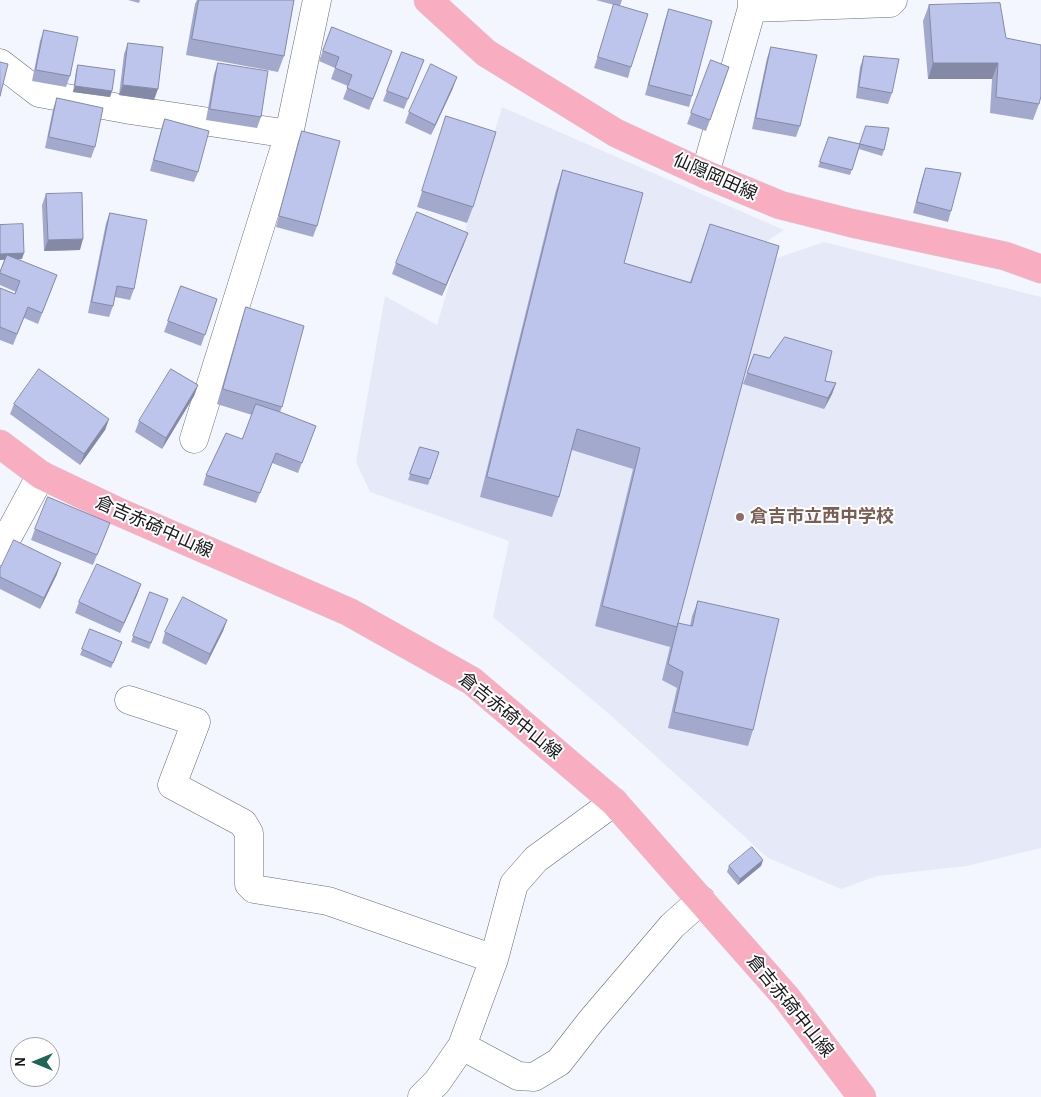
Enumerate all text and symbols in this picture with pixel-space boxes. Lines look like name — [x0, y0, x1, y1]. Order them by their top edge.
street label: 仙隠岡田線 — [669, 149, 761, 205]
street label: 倉吉赤碕中山線 — [92, 492, 216, 562]
place label: 倉吉市立西中学校 — [750, 506, 894, 528]
marker: 倉吉市立西中学校 — [734, 511, 746, 523]
street label: 倉吉赤碕中山線 — [454, 668, 566, 764]
street label: 倉吉赤碕中山線 — [742, 950, 838, 1062]
north arrow — [10, 1037, 60, 1087]
text: N — [14, 1057, 28, 1067]

